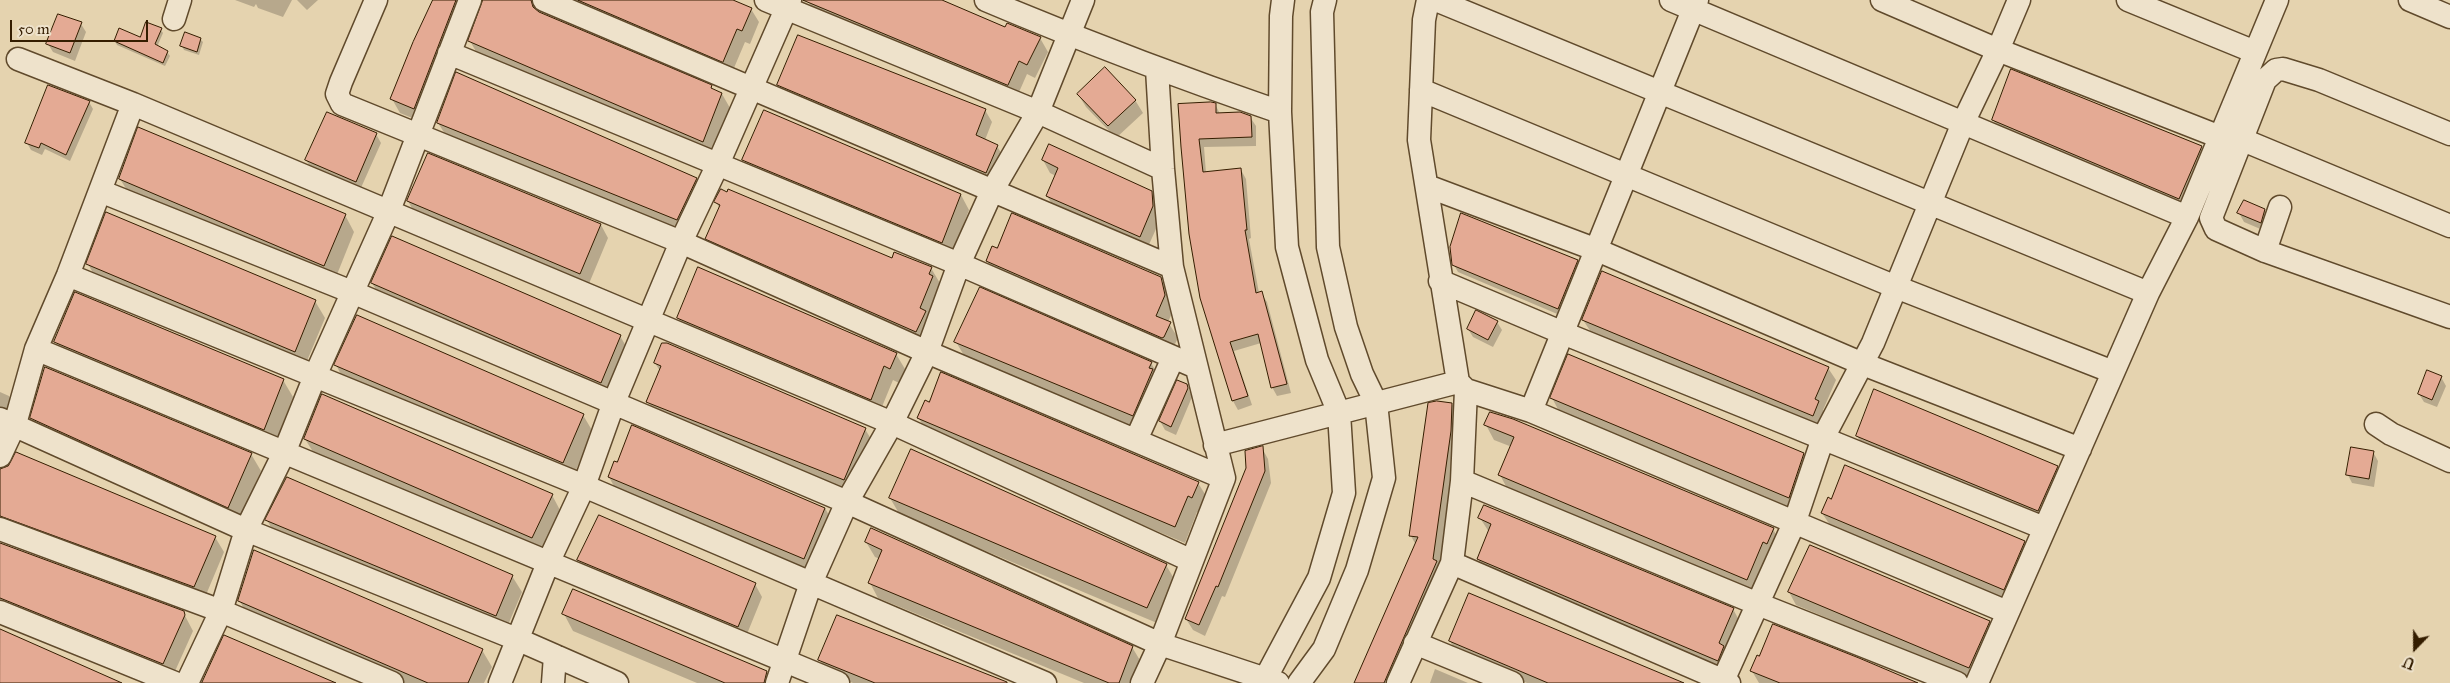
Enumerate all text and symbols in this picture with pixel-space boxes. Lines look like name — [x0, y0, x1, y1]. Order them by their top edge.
scale bar — [12, 10, 150, 42]
text: 50 m — [18, 20, 50, 38]
north arrow — [2390, 623, 2440, 673]
text: U — [2401, 652, 2418, 672]

